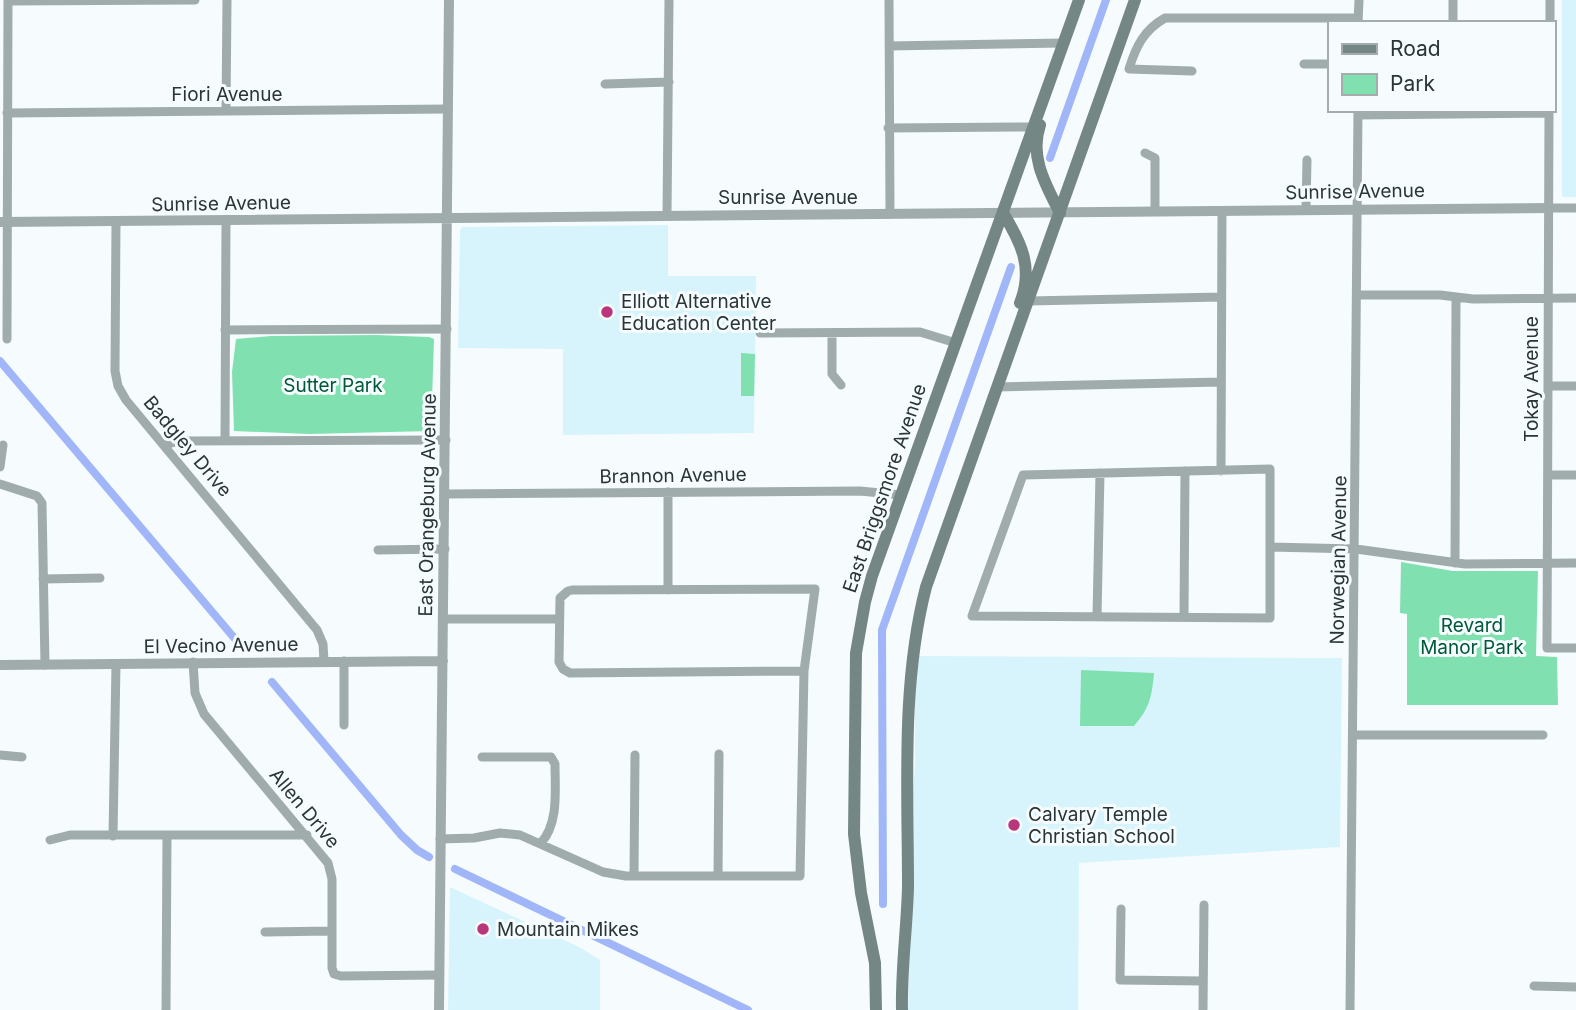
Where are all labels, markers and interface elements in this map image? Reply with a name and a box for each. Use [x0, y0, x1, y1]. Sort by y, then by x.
legend [1328, 21, 1555, 112]
text: Road [1390, 36, 1441, 61]
text: Park [1390, 71, 1435, 96]
street label: Fiori Avenue [171, 83, 283, 106]
street label: Sunrise Avenue [1285, 179, 1425, 204]
street label: Sunrise Avenue [718, 186, 858, 209]
street label: Sunrise Avenue [151, 191, 291, 216]
place label: Elliott Alternative Education Center [621, 290, 776, 335]
marker: Elliott Alternative Education Center [599, 304, 615, 320]
street label: Tokay Avenue [1520, 316, 1543, 442]
park label: Sutter Park [283, 374, 383, 397]
street label: East Briggsmore Avenue [838, 381, 931, 596]
street label: Badgley Drive [139, 391, 237, 502]
street label: East Orangeburg Avenue [414, 393, 441, 617]
street label: Brannon Avenue [599, 463, 747, 488]
street label: Norwegian Avenue [1326, 475, 1351, 645]
park label: Revard Manor Park [1420, 614, 1524, 659]
street label: El Vecino Avenue [143, 633, 299, 658]
street label: Allen Drive [265, 764, 345, 853]
place label: Calvary Temple Christian School [1028, 803, 1175, 848]
marker: Calvary Temple Christian School [1006, 817, 1022, 833]
place label: Mountain Mikes [497, 918, 639, 941]
marker: Mountain Mikes [475, 921, 491, 937]

